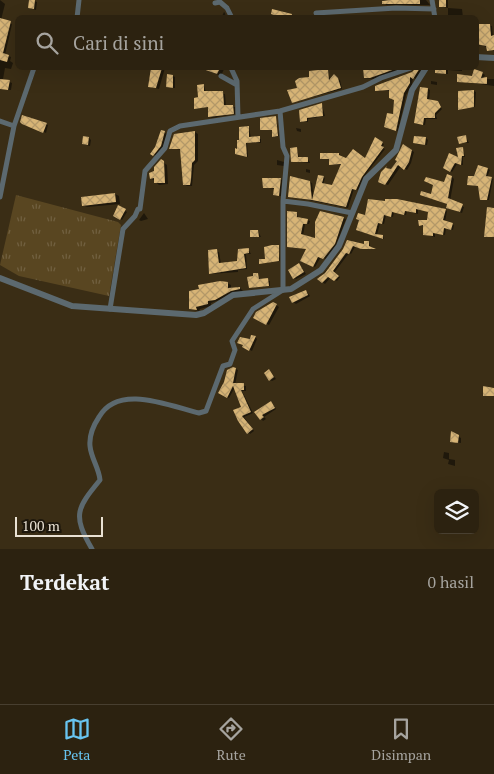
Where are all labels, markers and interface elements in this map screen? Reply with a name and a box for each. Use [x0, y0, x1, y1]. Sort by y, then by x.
search box [15, 15, 479, 70]
icon: search [33, 29, 61, 57]
text: Cari di sini [73, 30, 164, 55]
map controls [434, 489, 479, 534]
button: layers [434, 489, 479, 534]
scale bar [15, 514, 102, 537]
text: 100 m [22, 516, 60, 535]
text: Terdekat [20, 568, 109, 596]
text: 0 hasil [428, 571, 474, 593]
tab: Peta [63, 715, 91, 764]
tab: Rute [216, 715, 246, 764]
tab: Disimpan [371, 715, 431, 764]

